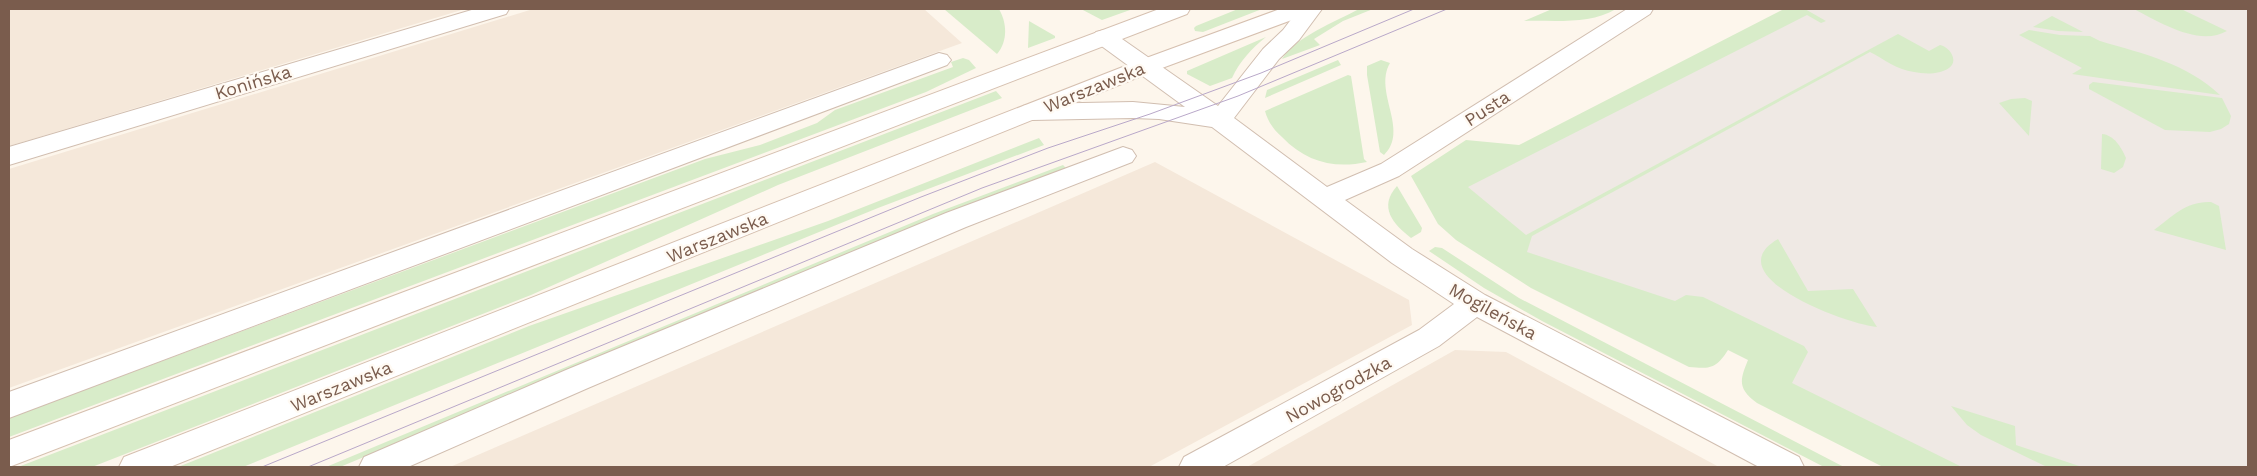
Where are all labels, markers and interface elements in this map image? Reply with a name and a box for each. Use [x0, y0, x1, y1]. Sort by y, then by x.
street label: Warszawska [1040, 57, 1148, 117]
street label: Konińska [212, 60, 294, 104]
street label: Pusta [1461, 86, 1513, 130]
street label: Warszawska [663, 207, 771, 267]
street label: Mogileńska [1445, 278, 1541, 344]
street label: Nowogrodzka [1281, 351, 1395, 427]
street label: Warszawska [287, 356, 395, 416]

